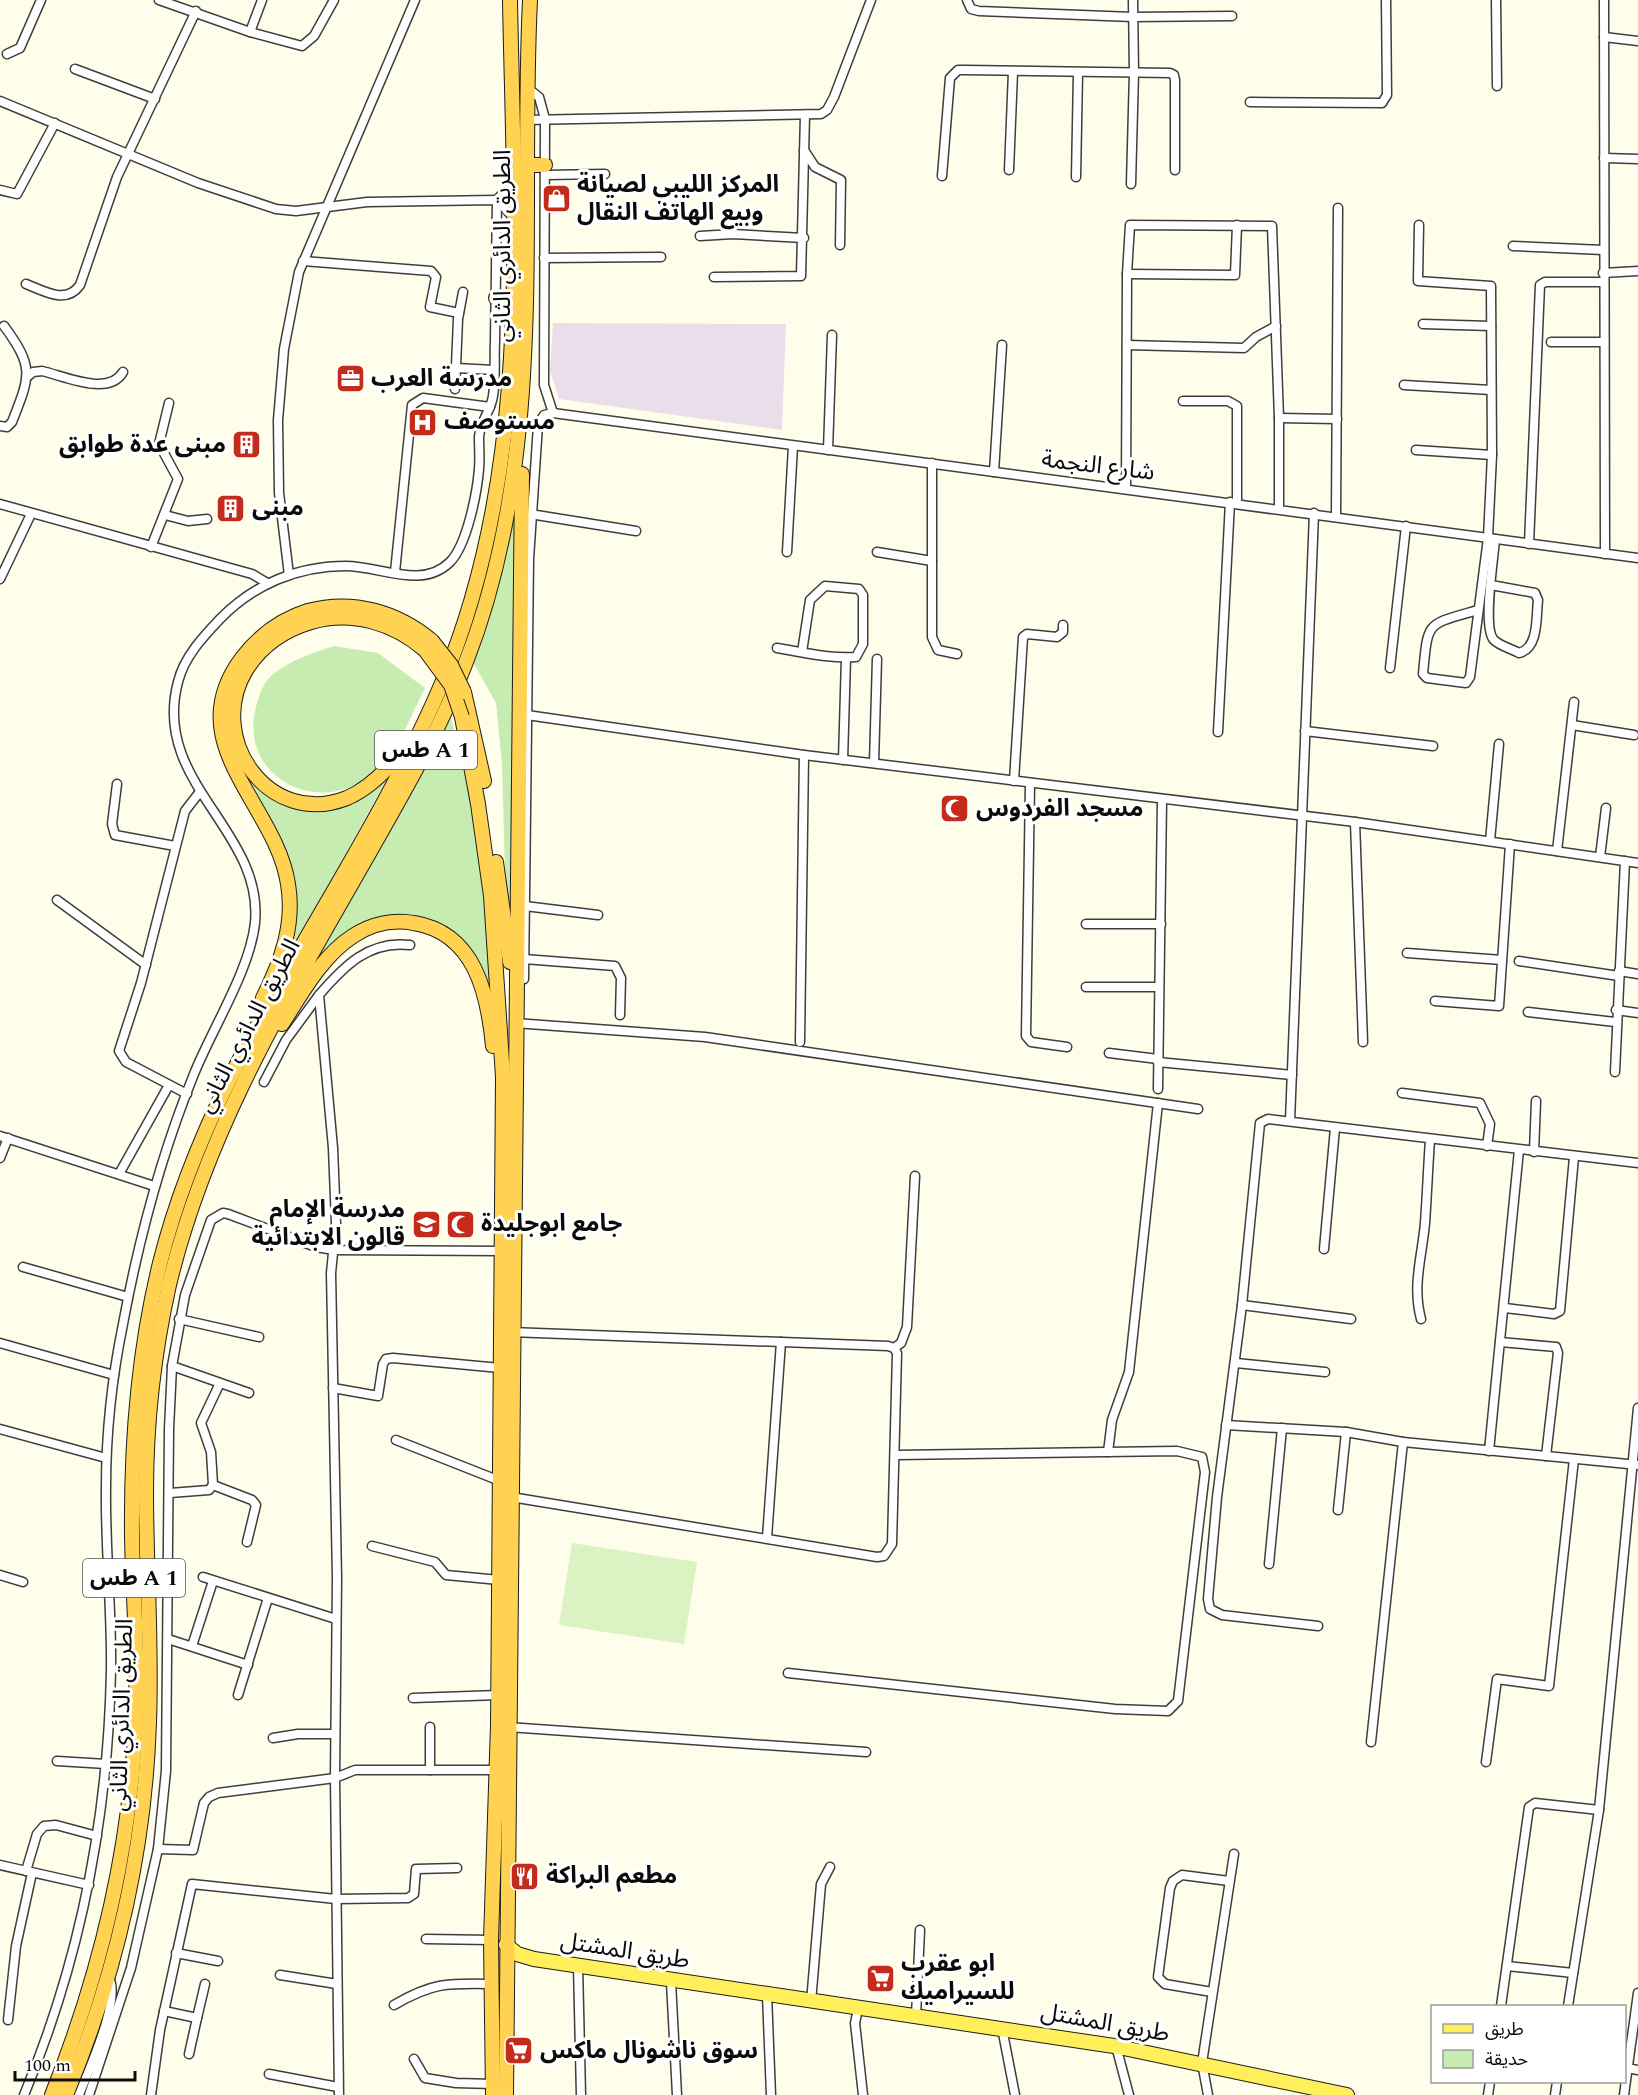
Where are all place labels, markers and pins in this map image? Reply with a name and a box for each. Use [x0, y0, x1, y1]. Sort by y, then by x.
place label: المركز الليبي لصيانة وبيع الهاتف النقال [577, 167, 779, 231]
shop icon: المركز الليبي لصيانة وبيع الهاتف النقال [540, 183, 572, 215]
place label: مدرسة العرب [371, 361, 512, 397]
office icon: مدرسة العرب [334, 363, 366, 395]
place label: مستوصف [444, 404, 555, 440]
hospital icon: مستوصف [407, 406, 439, 438]
place label: مبنى عدة طوابق [59, 427, 226, 463]
building icon: مبنى عدة طوابق [231, 429, 263, 461]
place label: مبنى [252, 490, 304, 526]
building icon: مبنى [215, 492, 247, 524]
place label: مسجد الفردوس [976, 791, 1144, 827]
mosque icon: مسجد الفردوس [939, 793, 971, 825]
place label: مدرسة الإمام قالون الابتدائية [252, 1192, 405, 1256]
place label: جامع ابوجليدة [481, 1206, 622, 1242]
school or university icon: مدرسة الإمام قالون الابتدائية [410, 1208, 442, 1240]
mosque icon: جامع ابوجليدة [444, 1208, 476, 1240]
place label: مطعم البراكة [546, 1858, 677, 1894]
restaurant icon: مطعم البراكة [509, 1860, 541, 1892]
place label: ابو عقرب للسيراميك [901, 1946, 1015, 2010]
supermarket icon: ابو عقرب للسيراميك [864, 1962, 896, 1994]
place label: سوق ناشونال ماكس [540, 2033, 758, 2069]
supermarket icon: سوق ناشونال ماكس [503, 2035, 535, 2067]

